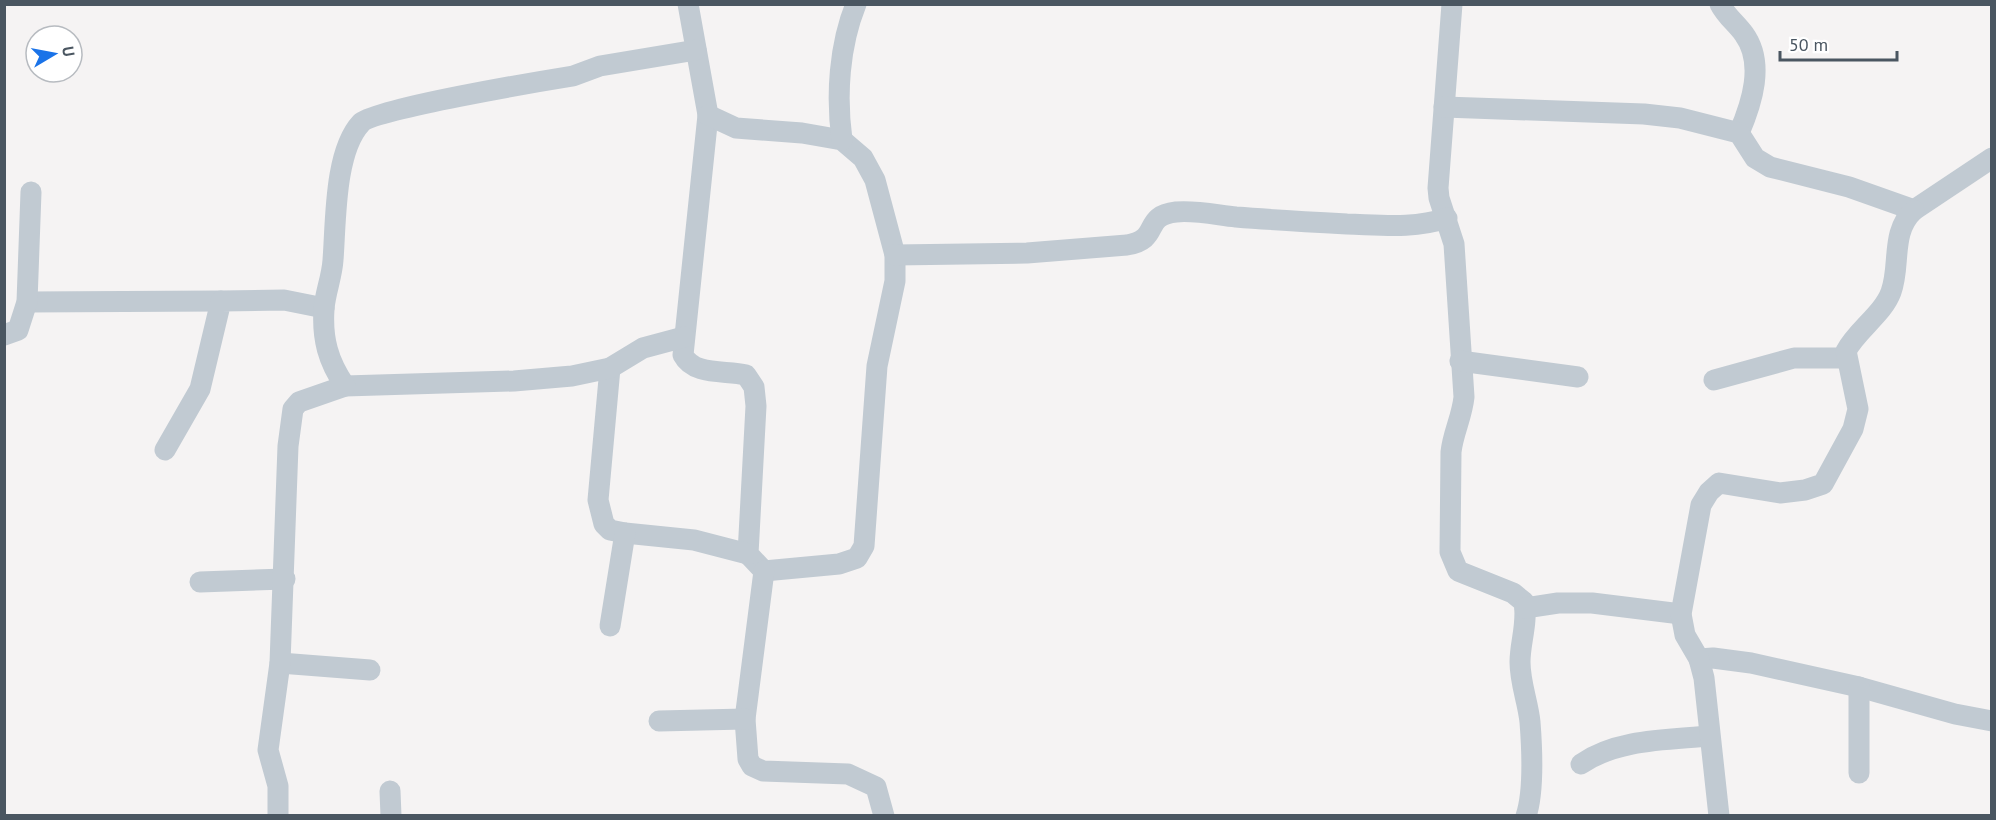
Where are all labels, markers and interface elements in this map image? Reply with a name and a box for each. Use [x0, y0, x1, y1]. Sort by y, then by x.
north arrow [24, 24, 84, 84]
scale bar [1780, 24, 1897, 62]
text: 50 m [1789, 33, 1828, 56]
text: U [58, 45, 79, 58]

